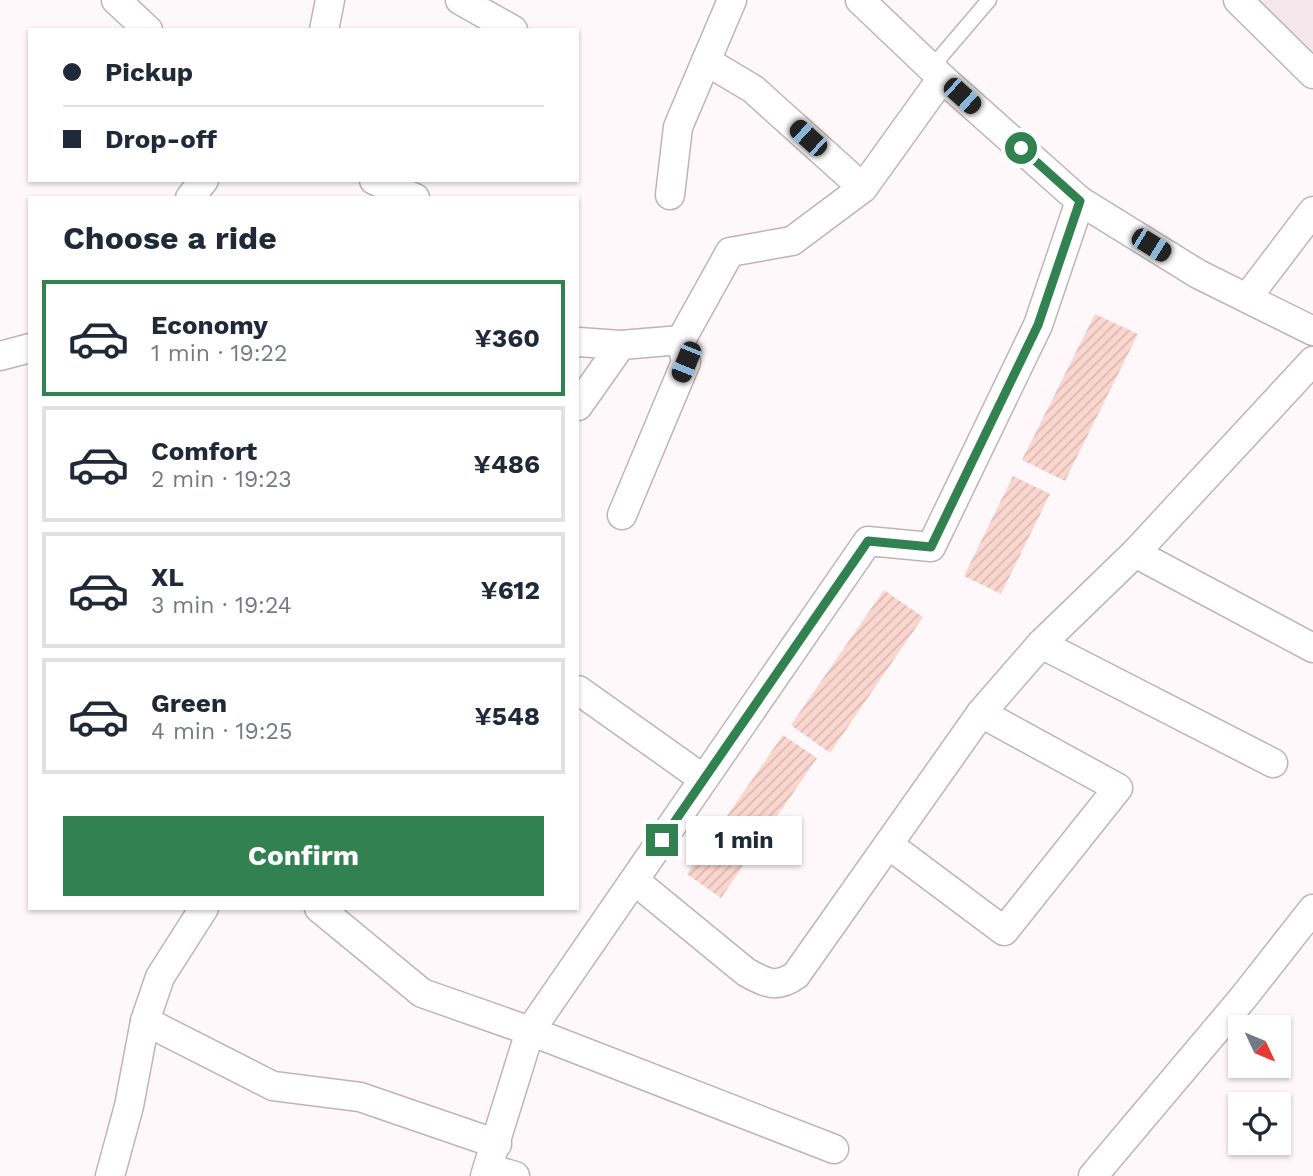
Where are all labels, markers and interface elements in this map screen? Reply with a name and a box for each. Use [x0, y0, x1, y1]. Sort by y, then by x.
text: Pickup [105, 57, 193, 87]
car [940, 74, 985, 118]
car [786, 116, 831, 160]
text: Drop-off [105, 124, 217, 154]
route start [1005, 132, 1037, 164]
text: Choose a ride [63, 219, 277, 257]
car [1128, 225, 1175, 265]
icon: car [67, 307, 130, 370]
text: Economy [151, 310, 268, 340]
text: ¥360 [475, 323, 540, 353]
car [669, 339, 704, 385]
text: 1 min · 19:22 [151, 340, 287, 367]
icon: car [67, 433, 130, 496]
text: Comfort [151, 436, 257, 466]
text: ¥486 [474, 449, 540, 479]
text: 2 min · 19:23 [151, 466, 292, 493]
icon: car [67, 559, 130, 622]
text: XL [151, 562, 184, 592]
text: ¥612 [480, 575, 540, 605]
text: 3 min · 19:24 [151, 592, 292, 619]
icon: car [67, 685, 130, 748]
text: Green [151, 688, 227, 718]
text: ¥548 [474, 701, 540, 731]
text: 4 min · 19:25 [151, 718, 292, 745]
button: Confirm [63, 816, 544, 896]
callout: 1 min [686, 816, 802, 864]
route end [646, 824, 678, 856]
text: 1 min [714, 827, 774, 854]
north arrow [1228, 1015, 1292, 1078]
map controls [1228, 1015, 1291, 1155]
button: locate [1228, 1092, 1291, 1155]

